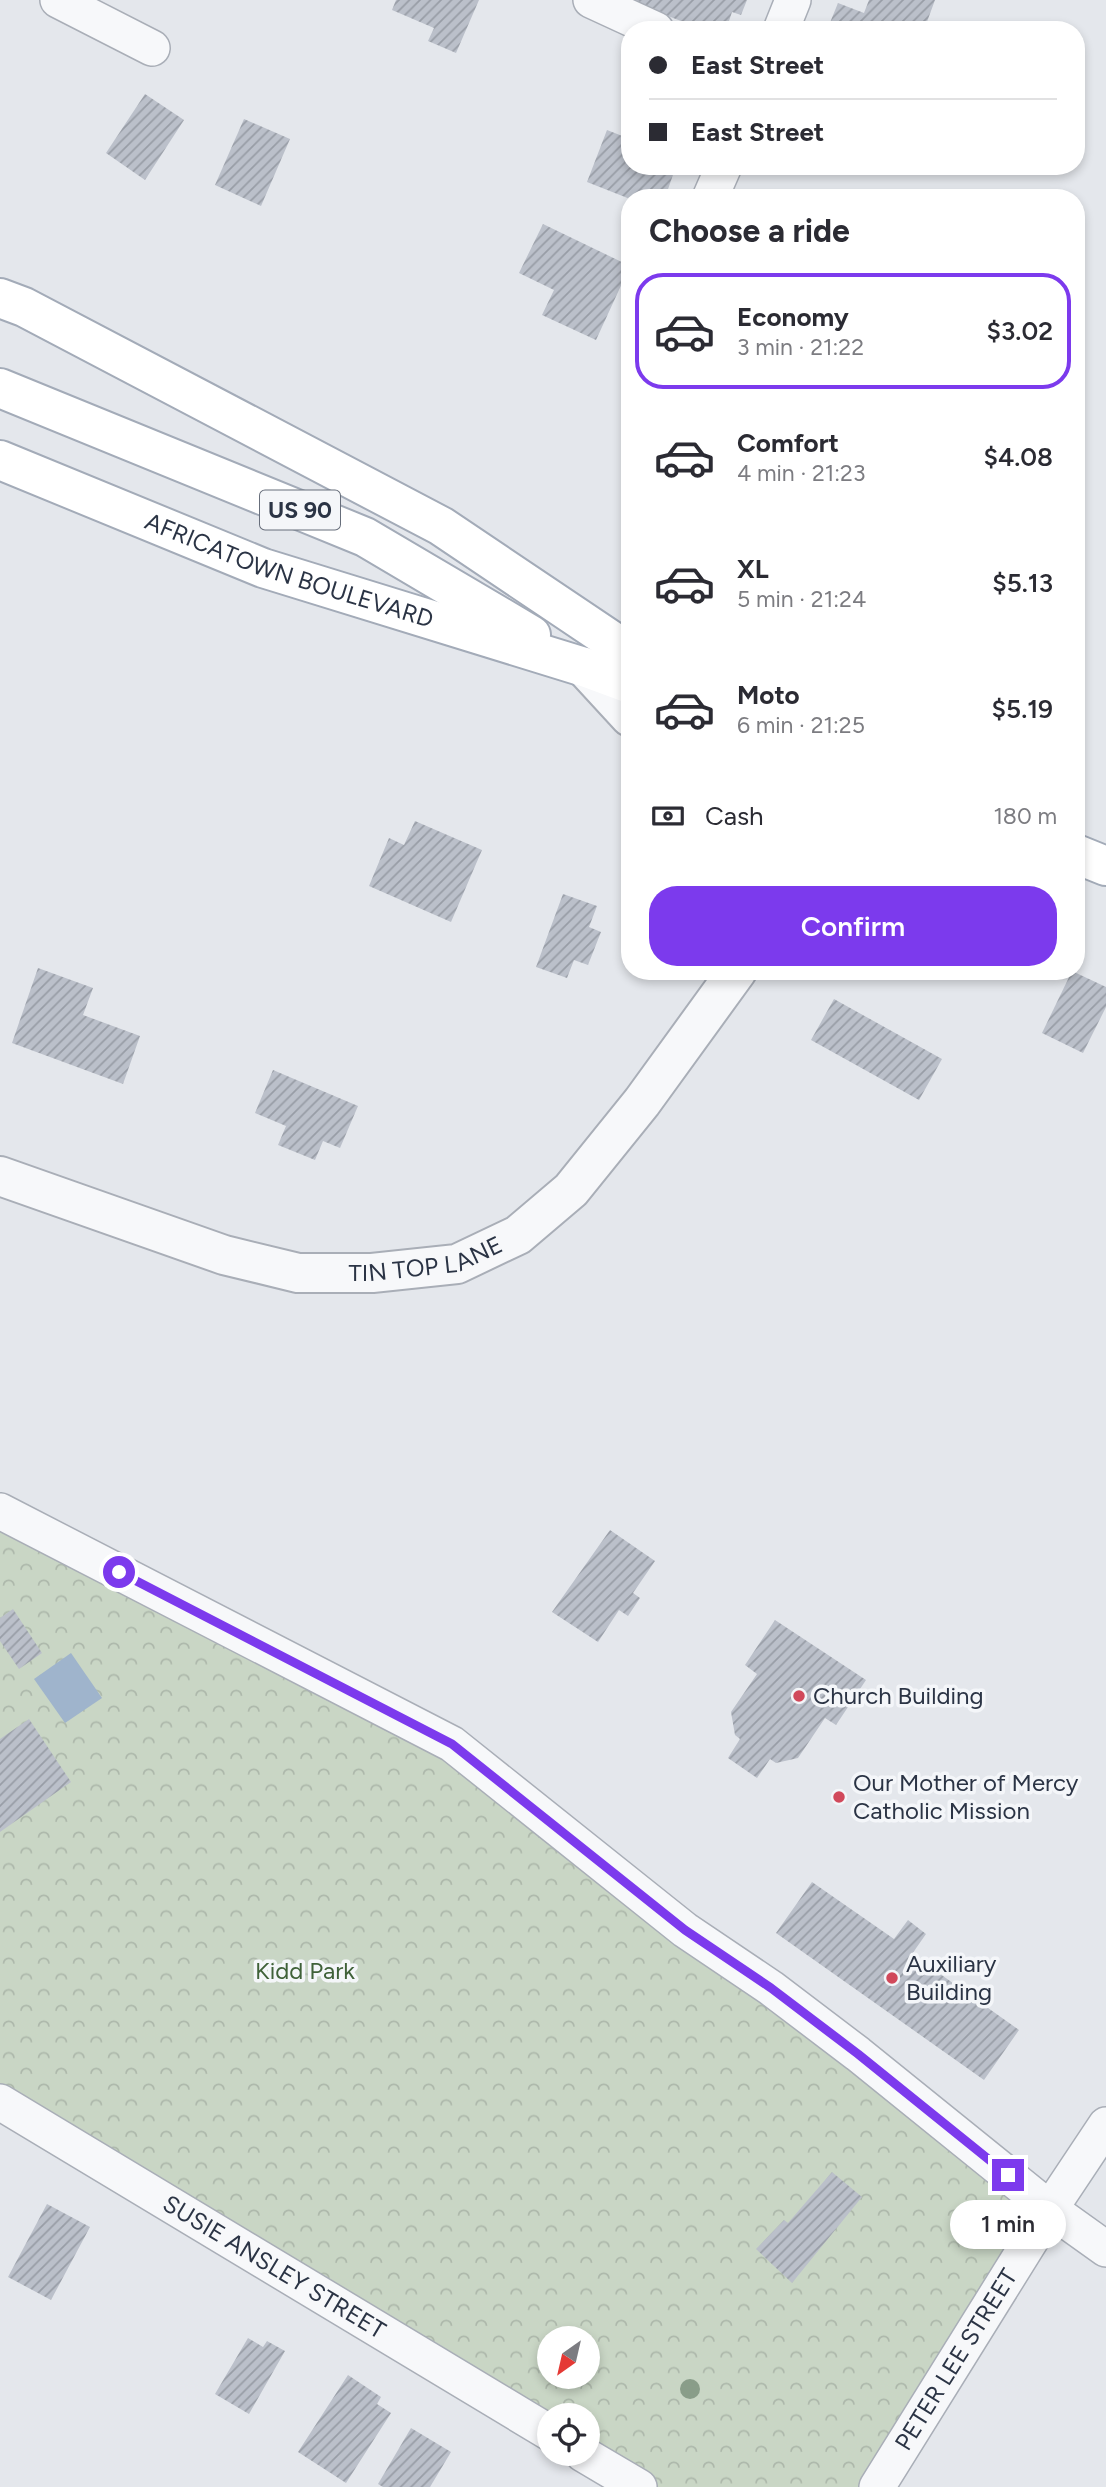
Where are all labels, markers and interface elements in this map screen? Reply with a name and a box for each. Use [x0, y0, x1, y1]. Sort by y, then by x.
text: East Street [691, 49, 824, 81]
text: East Street [691, 116, 824, 148]
text: Choose a ride [649, 212, 850, 250]
icon: car [653, 300, 716, 363]
text: Economy [737, 301, 849, 333]
text: $3.02 [987, 315, 1053, 347]
text: 3 min · 21:22 [737, 333, 864, 361]
icon: car [653, 426, 716, 489]
text: Comfort [737, 427, 839, 459]
text: $4.08 [983, 441, 1053, 473]
text: 4 min · 21:23 [737, 459, 865, 487]
road number: US 90 [260, 490, 340, 530]
street label: AFRICATOWN BOULEVARD [141, 506, 437, 634]
icon: car [653, 552, 716, 615]
text: XL [737, 553, 769, 585]
text: $5.13 [992, 567, 1053, 599]
text: 5 min · 21:24 [737, 585, 866, 613]
icon: car [653, 678, 716, 741]
text: Moto [737, 679, 800, 711]
text: $5.19 [992, 693, 1053, 725]
text: 6 min · 21:25 [737, 711, 865, 739]
icon: cash [649, 797, 687, 835]
text: Cash [705, 800, 764, 832]
text: 180 m [993, 802, 1057, 830]
button: Confirm [649, 886, 1057, 966]
street label: TIN TOP LANE [349, 1230, 507, 1287]
route start [103, 1556, 135, 1588]
place label: Church Building [813, 1681, 984, 1710]
marker: Church Building [791, 1688, 807, 1704]
place label: Our Mother of Mercy Catholic Mission [853, 1768, 1079, 1825]
marker: Our Mother of Mercy Catholic Mission [831, 1789, 847, 1805]
place label: Auxiliary Building [906, 1949, 997, 2006]
park label: Kidd Park [255, 1956, 355, 1985]
marker: Auxiliary Building [884, 1970, 900, 1986]
route end [992, 2159, 1024, 2191]
street label: SUSIE ANSLEY STREET [158, 2189, 391, 2345]
callout: 1 min [950, 2200, 1066, 2248]
text: 1 min [981, 2210, 1035, 2238]
street label: PETER LEE STREET [889, 2263, 1023, 2455]
north arrow [537, 2326, 600, 2389]
map controls [537, 2326, 600, 2466]
button: locate [537, 2403, 600, 2466]

